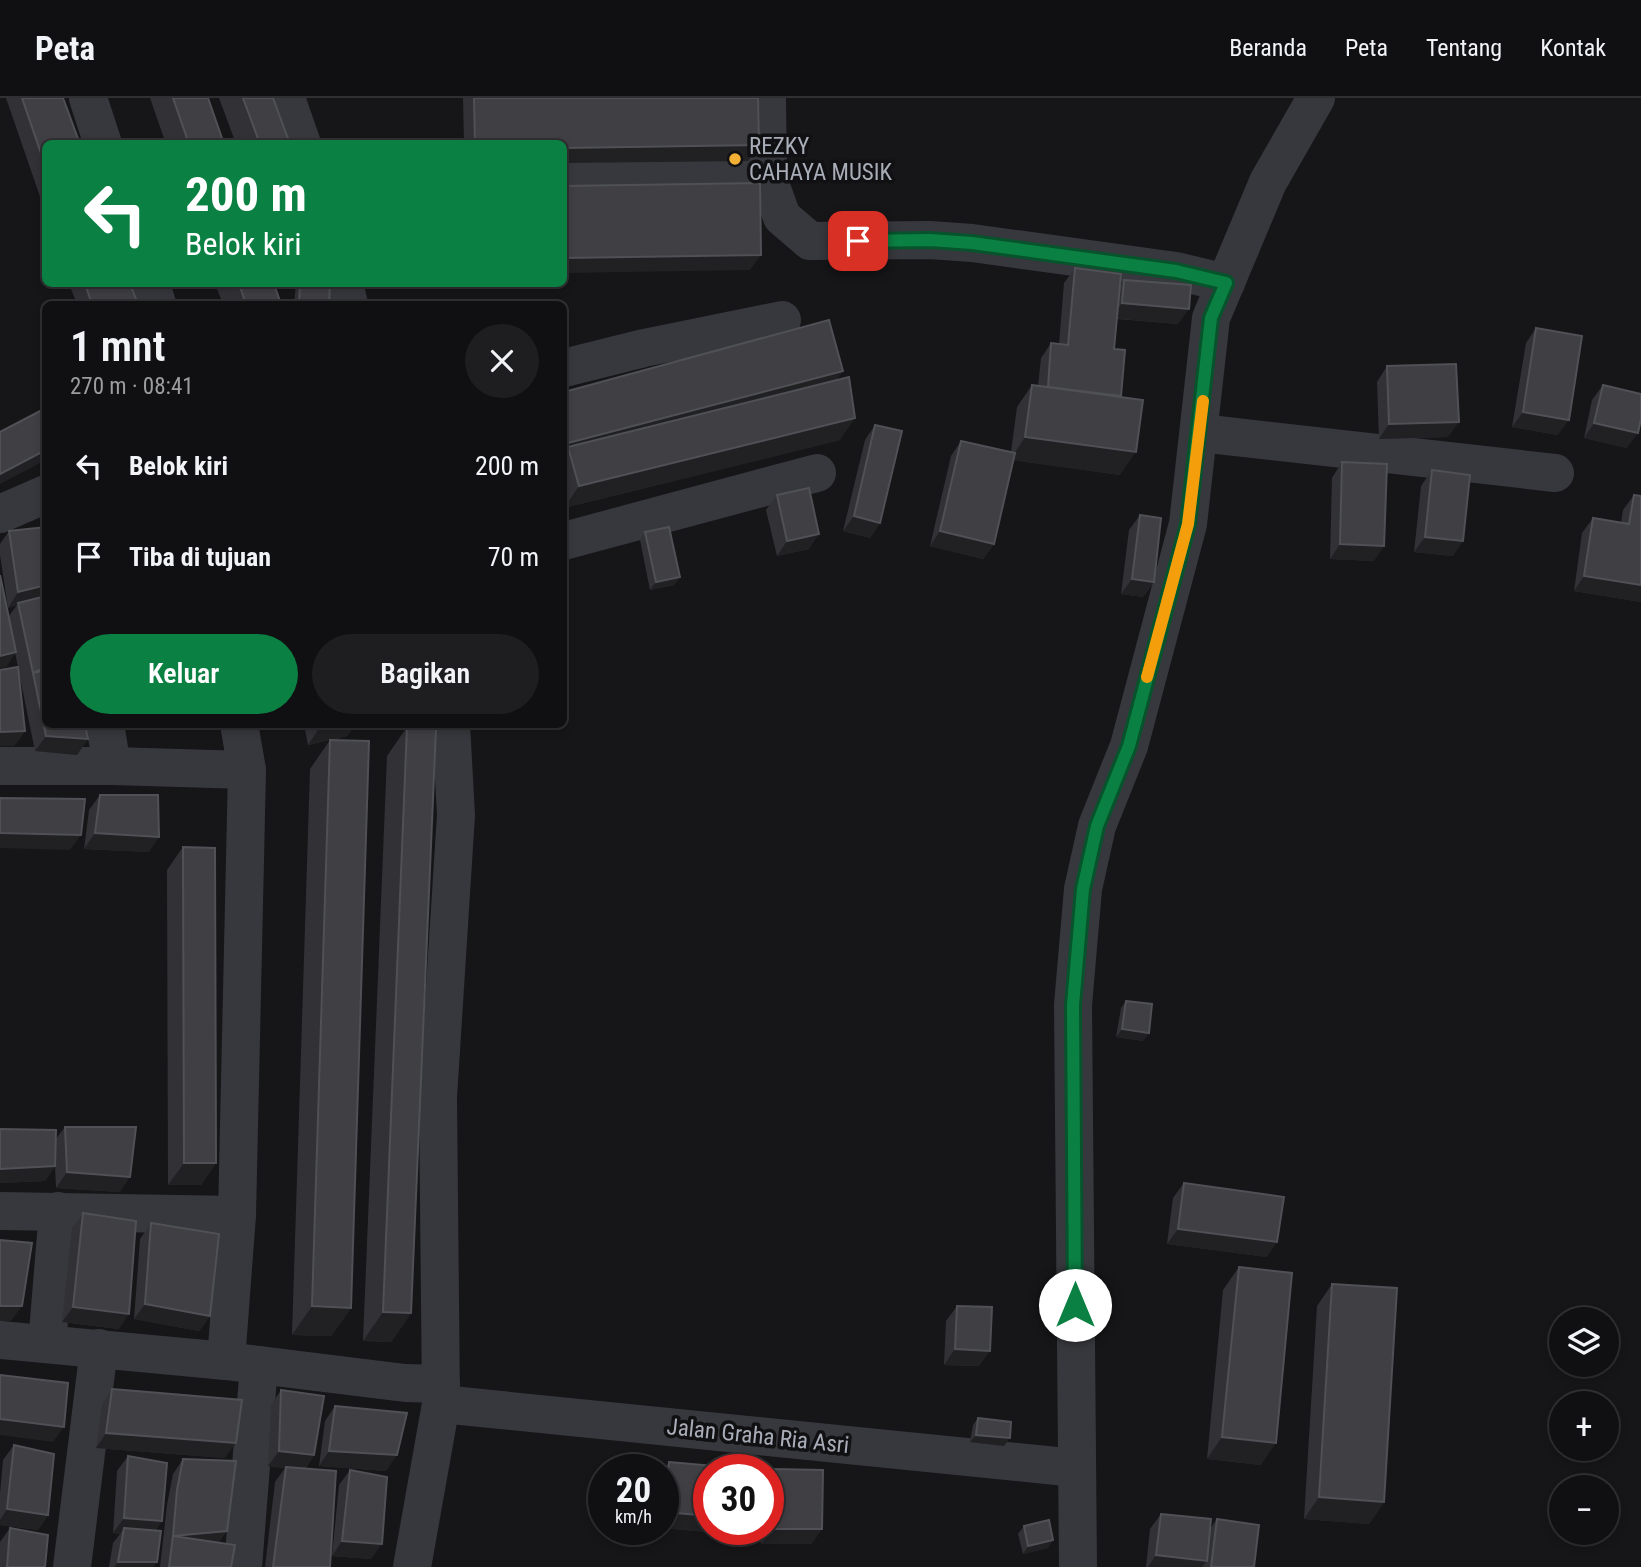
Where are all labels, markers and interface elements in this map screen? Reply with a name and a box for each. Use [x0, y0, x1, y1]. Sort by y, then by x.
text: Peta [35, 29, 95, 68]
text: Beranda [1229, 34, 1307, 62]
text: Peta [1345, 34, 1388, 62]
text: Tentang [1426, 34, 1502, 62]
text: Kontak [1540, 34, 1606, 62]
place label: REZKY CAHAYA MUSIK [749, 133, 892, 186]
marker: REZKY CAHAYA MUSIK [727, 151, 743, 167]
text: 200 m [185, 166, 307, 223]
icon: left [70, 168, 161, 259]
pin [828, 211, 888, 271]
icon: arrive [839, 222, 877, 260]
text: Belok kiri [185, 225, 302, 263]
text: 1 mnt [70, 322, 165, 371]
button: close [465, 324, 539, 398]
text: 270 m · 08:41 [70, 373, 194, 400]
icon: left [70, 447, 108, 485]
text: Belok kiri [129, 451, 228, 481]
text: 200 m [475, 451, 539, 481]
icon: arrive [70, 538, 108, 576]
text: Tiba di tujuan [129, 542, 271, 572]
text: 70 m [488, 542, 539, 572]
button: Keluar [70, 634, 298, 714]
button: Bagikan [312, 634, 539, 714]
position arrow [1038, 1268, 1112, 1342]
map controls [1549, 1307, 1619, 1545]
button: layers [1549, 1307, 1619, 1377]
button: + [1549, 1391, 1619, 1461]
street label: Jalan Graha Ria Asri [665, 1413, 851, 1459]
speed limit sign: 30 [693, 1454, 784, 1545]
text: 20 [616, 1470, 651, 1511]
button: − [1549, 1475, 1619, 1545]
text: km/h [615, 1506, 652, 1527]

